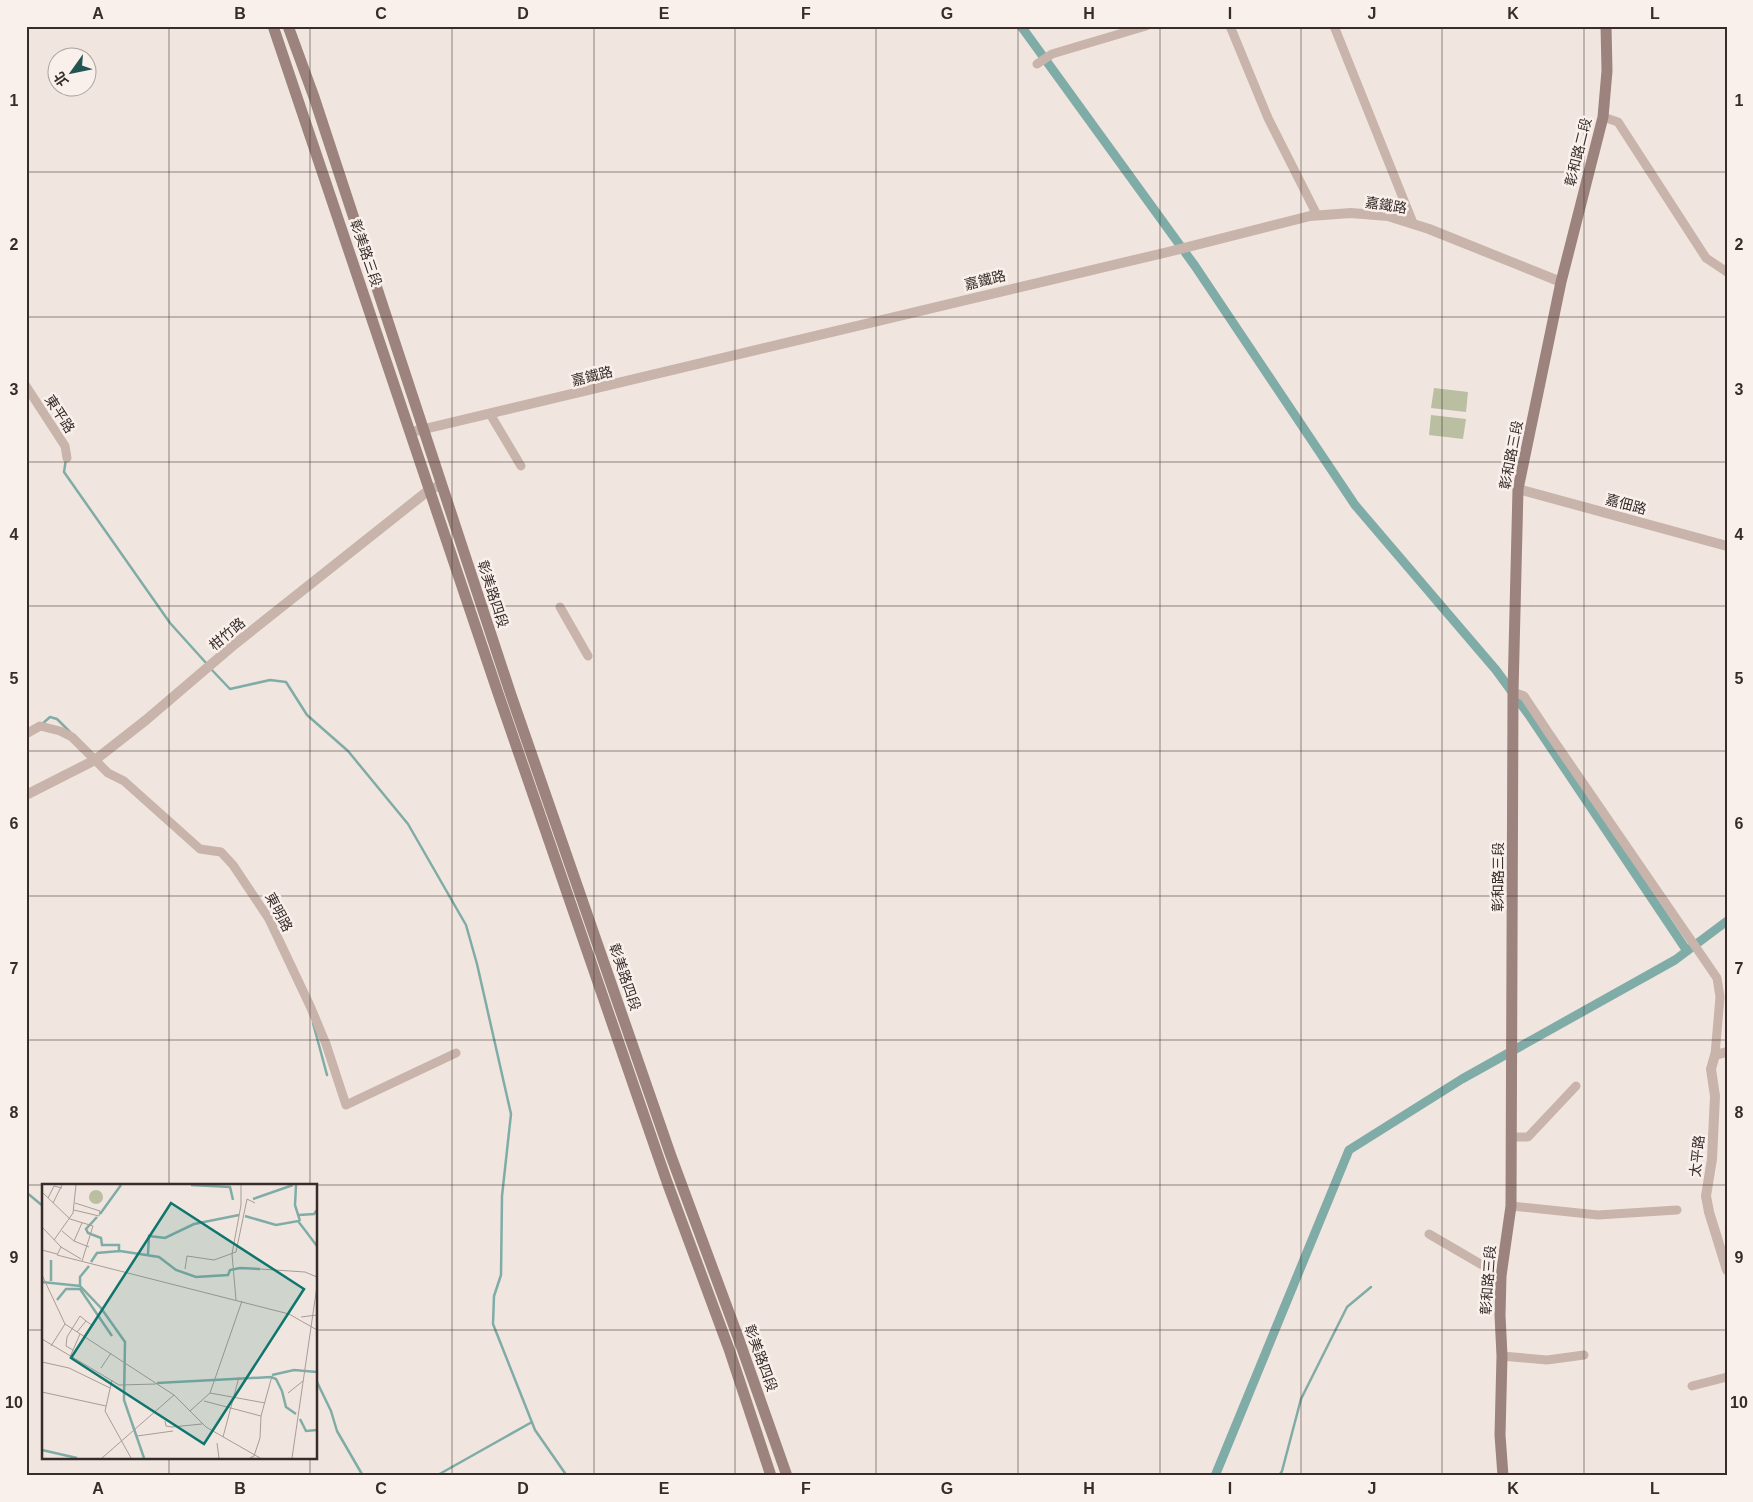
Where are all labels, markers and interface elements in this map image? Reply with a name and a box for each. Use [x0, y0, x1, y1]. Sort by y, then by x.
text: A [92, 5, 104, 22]
text: B [234, 5, 246, 22]
text: C [375, 5, 387, 22]
text: D [517, 5, 529, 22]
text: E [659, 5, 670, 22]
text: F [801, 5, 811, 22]
text: G [941, 5, 953, 22]
text: H [1083, 5, 1095, 22]
text: I [1228, 5, 1232, 22]
text: J [1368, 5, 1376, 22]
text: K [1507, 5, 1519, 22]
text: L [1650, 5, 1660, 22]
north arrow [48, 48, 98, 98]
text: 北 [51, 69, 72, 89]
text: 1 [10, 92, 19, 109]
text: 1 [1735, 92, 1744, 109]
street label: 彰和路二段 [1562, 116, 1594, 188]
street label: 嘉鐵路 [1364, 194, 1408, 216]
street label: 彰美路三段 [347, 217, 385, 289]
text: 2 [10, 236, 19, 253]
text: 2 [1735, 236, 1744, 253]
street label: 嘉鐵路 [963, 267, 1007, 293]
street label: 嘉鐵路 [570, 363, 614, 389]
text: 3 [10, 381, 19, 398]
text: 3 [1735, 381, 1744, 398]
street label: 東平路 [42, 392, 78, 436]
street label: 彰和路三段 [1496, 419, 1526, 491]
street label: 嘉佃路 [1604, 491, 1648, 517]
text: 4 [10, 526, 19, 543]
text: 4 [1735, 526, 1744, 543]
street label: 彰美路四段 [475, 558, 511, 630]
street label: 柑竹路 [206, 614, 248, 654]
text: 5 [10, 670, 19, 687]
text: 5 [1735, 670, 1744, 687]
text: 6 [10, 815, 19, 832]
text: 6 [1735, 815, 1744, 832]
street label: 彰和路三段 [1490, 842, 1506, 912]
street label: 東明路 [262, 890, 296, 934]
street label: 彰美路四段 [606, 941, 644, 1013]
text: 7 [10, 960, 19, 977]
text: 7 [1735, 960, 1744, 977]
text: 8 [10, 1104, 19, 1121]
text: 8 [1735, 1104, 1744, 1121]
street label: 太平路 [1687, 1134, 1707, 1178]
inset map [42, 1184, 318, 1460]
street label: 彰和路三段 [1478, 1245, 1498, 1315]
text: 9 [10, 1249, 19, 1266]
text: 9 [1735, 1249, 1744, 1266]
street label: 彰美路四段 [742, 1322, 780, 1394]
text: 10 [5, 1394, 23, 1411]
text: 10 [1730, 1394, 1748, 1411]
text: A [92, 1480, 104, 1497]
text: B [234, 1480, 246, 1497]
text: C [375, 1480, 387, 1497]
text: D [517, 1480, 529, 1497]
text: E [659, 1480, 670, 1497]
text: F [801, 1480, 811, 1497]
text: G [941, 1480, 953, 1497]
text: H [1083, 1480, 1095, 1497]
text: I [1228, 1480, 1232, 1497]
text: J [1368, 1480, 1376, 1497]
text: K [1507, 1480, 1519, 1497]
text: L [1650, 1480, 1660, 1497]

